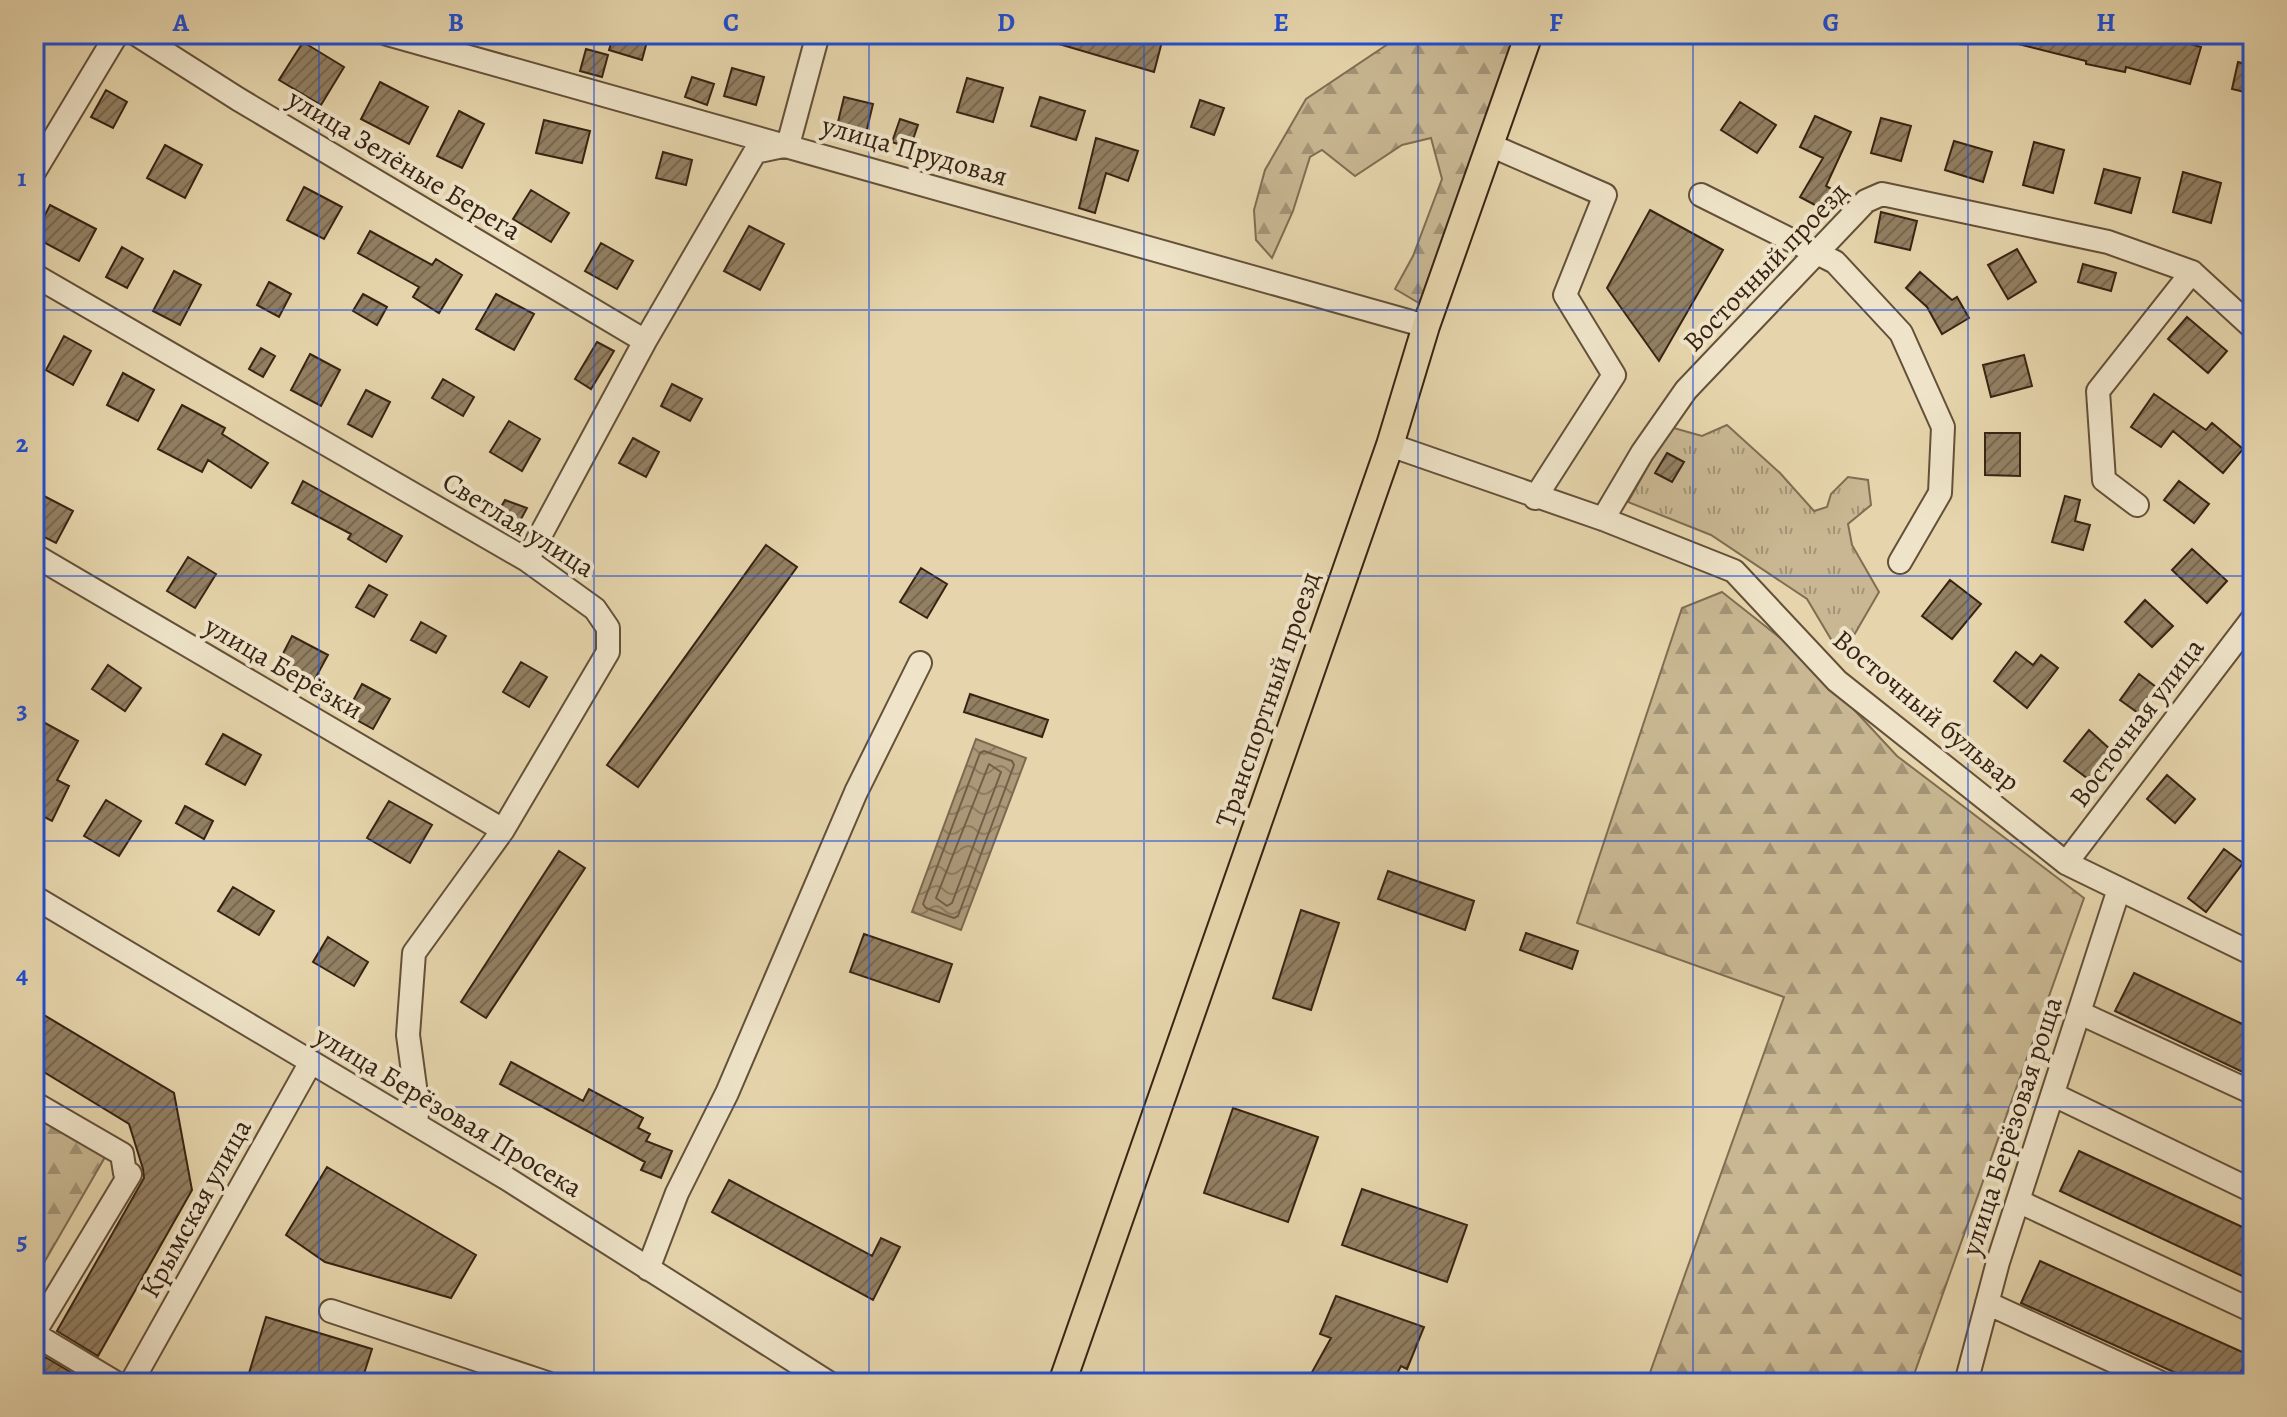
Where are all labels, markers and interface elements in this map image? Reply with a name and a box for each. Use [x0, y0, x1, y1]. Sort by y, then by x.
text: A [172, 5, 190, 40]
text: B [448, 5, 464, 40]
text: C [723, 5, 739, 40]
text: D [997, 5, 1015, 40]
text: E [1273, 5, 1289, 40]
text: F [1549, 5, 1563, 40]
text: G [1822, 5, 1840, 40]
text: H [2096, 5, 2116, 40]
street label: улица Зелёные Берега [280, 80, 528, 250]
street label: улица Прудовая [816, 106, 1012, 196]
text: 1 [17, 160, 27, 195]
street label: Восточный проезд [1675, 173, 1857, 360]
text: 2 [16, 426, 29, 461]
street label: Светлая улица [435, 463, 602, 587]
street label: Транспортный проезд [1206, 566, 1330, 832]
street label: улица Берёзки [197, 607, 370, 729]
street label: Восточный бульвар [1825, 621, 2028, 800]
street label: Восточная улица [2061, 630, 2213, 815]
text: 3 [16, 692, 28, 727]
text: 4 [16, 957, 28, 992]
street label: улица Берёзовая роща [1952, 992, 2072, 1262]
street label: улица Берёзовая Просека [307, 1016, 589, 1207]
street label: Крымская улица [131, 1112, 261, 1305]
text: 5 [16, 1223, 28, 1258]

